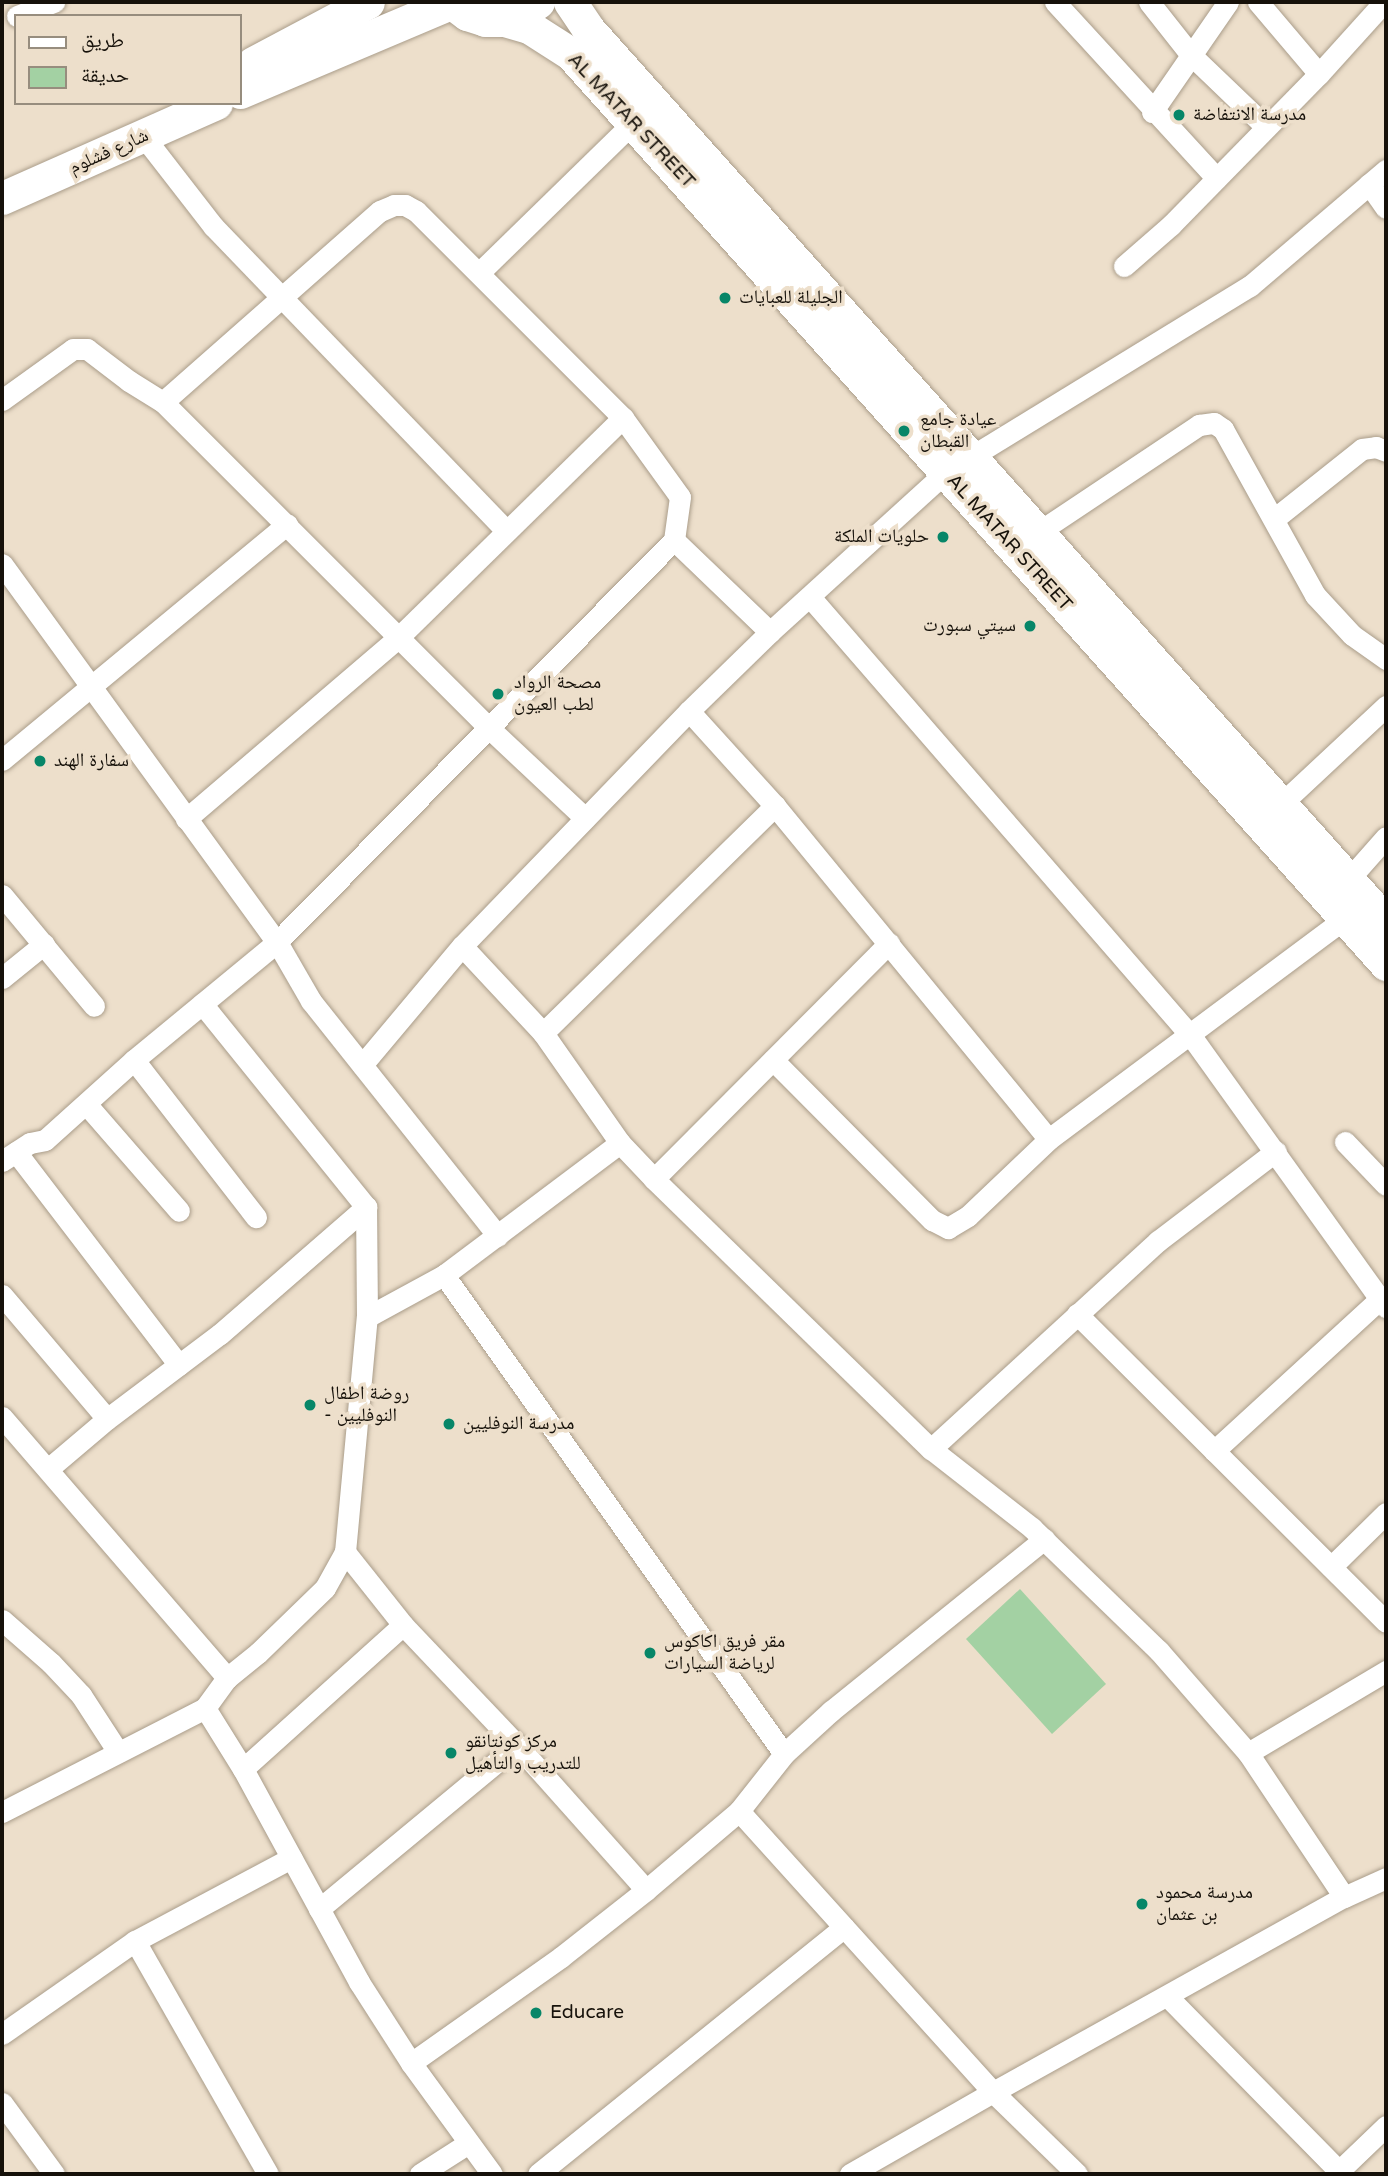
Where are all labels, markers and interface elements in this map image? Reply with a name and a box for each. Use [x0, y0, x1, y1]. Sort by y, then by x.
legend [14, 14, 242, 105]
text: طريق [81, 28, 124, 53]
street label: AL MATAR STREET [563, 49, 699, 193]
text: حديقة [81, 63, 129, 88]
place label: مدرسة الانتفاضة [1193, 104, 1306, 126]
marker: مدرسة الانتفاضة [1171, 107, 1187, 123]
street label: شارع فشلوم [66, 124, 152, 180]
place label: الجليلة للعبايات [739, 287, 843, 309]
marker: الجليلة للعبايات [717, 290, 733, 306]
place label: عيادة جامع القبطان [920, 409, 996, 453]
marker: عيادة جامع القبطان [894, 421, 914, 441]
street label: AL MATAR STREET [942, 470, 1076, 616]
place label: حلويات الملكة [834, 526, 929, 548]
marker: حلويات الملكة [935, 529, 951, 545]
place label: سيتي سبورت [923, 615, 1016, 637]
marker: سيتي سبورت [1022, 618, 1038, 634]
place label: مصحة الرواد لطب العيون [514, 672, 601, 716]
marker: مصحة الرواد لطب العيون [488, 684, 508, 704]
place label: سفارة الهند [54, 750, 129, 772]
marker: سفارة الهند [32, 753, 48, 769]
place label: روضة اطفال - النوفليين [324, 1383, 409, 1427]
marker: روضة اطفال - النوفليين [302, 1397, 318, 1413]
place label: مدرسة النوفليين [463, 1413, 574, 1435]
marker: مدرسة النوفليين [441, 1416, 457, 1432]
place label: مقر فريق اكاكوس لرياضة السيارات [664, 1631, 785, 1675]
marker: مقر فريق اكاكوس لرياضة السيارات [642, 1645, 658, 1661]
place label: مركز كونتانقو للتدريب والتأهيل [465, 1731, 581, 1775]
marker: مركز كونتانقو للتدريب والتأهيل [443, 1745, 459, 1761]
place label: مدرسة محمود بن عثمان [1156, 1882, 1253, 1926]
marker: مدرسة محمود بن عثمان [1134, 1896, 1150, 1912]
place label: Educare [550, 2002, 624, 2024]
marker: Educare [528, 2005, 544, 2021]

